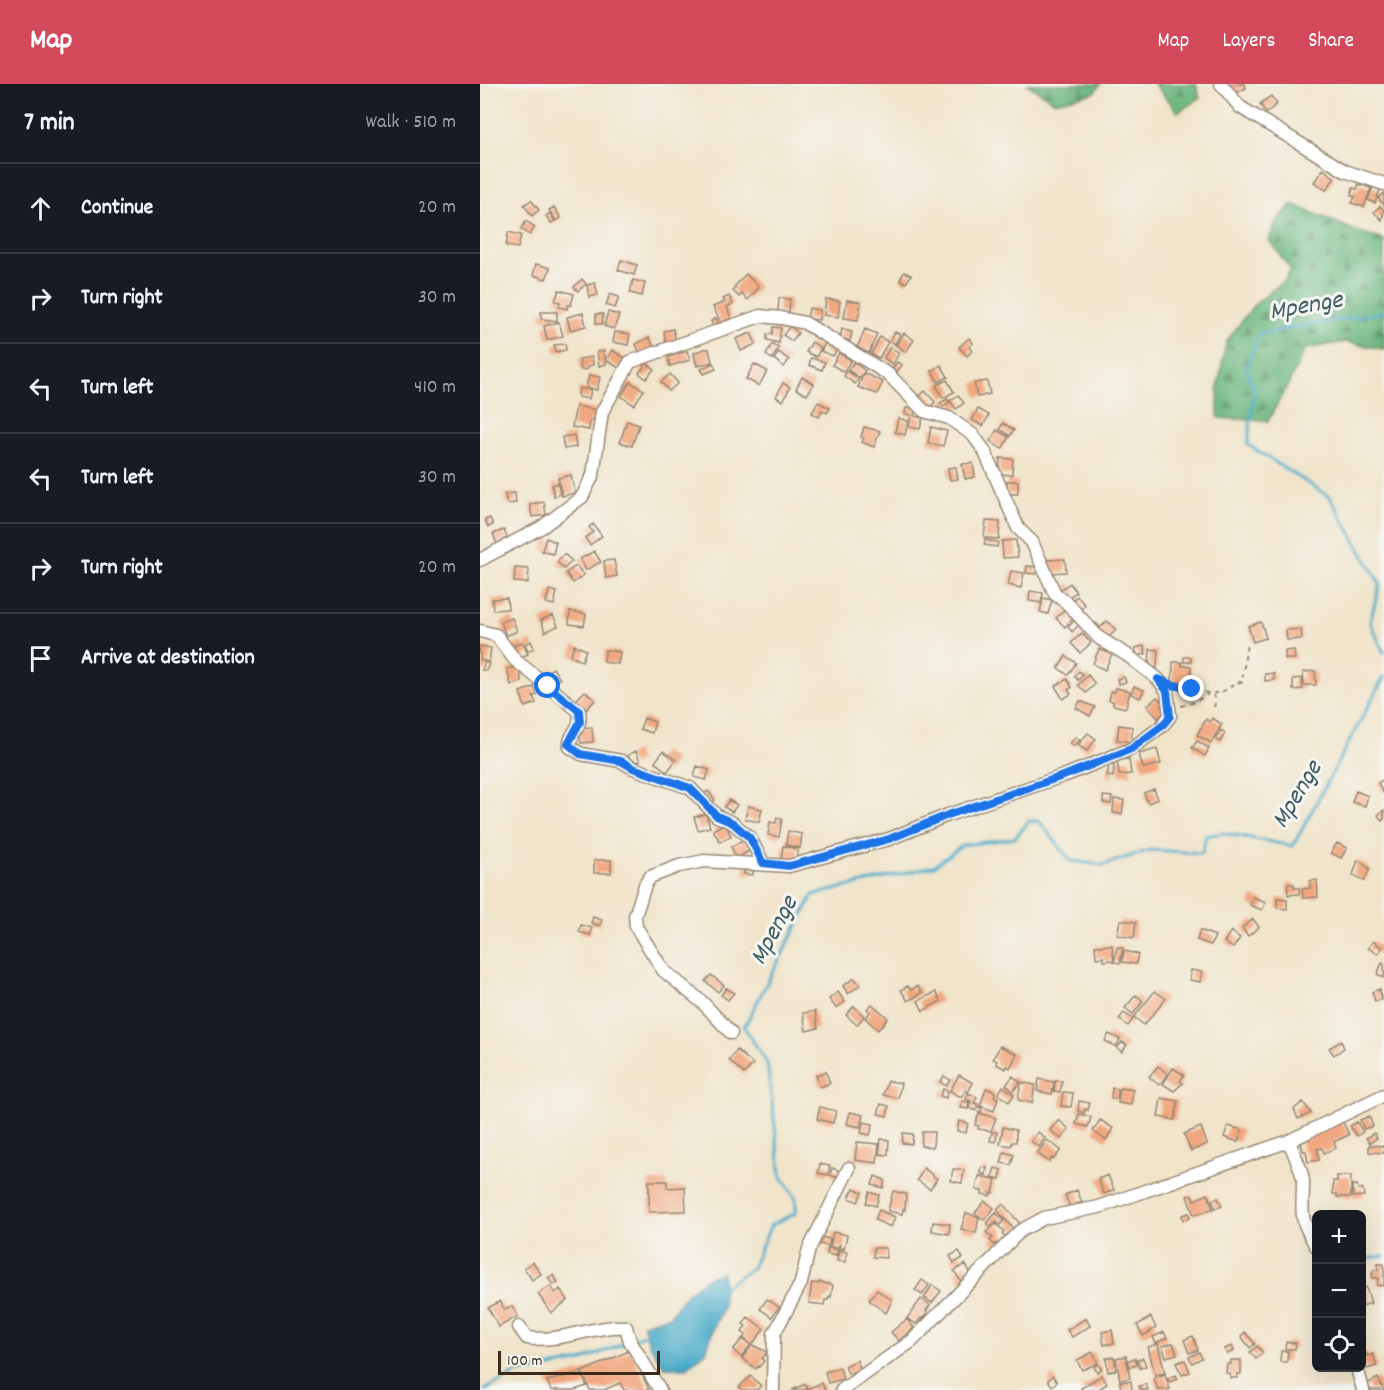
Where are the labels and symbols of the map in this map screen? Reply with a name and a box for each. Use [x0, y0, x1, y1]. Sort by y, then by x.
water label: Mpenge [1267, 282, 1347, 332]
route start [534, 672, 560, 698]
route end [1178, 675, 1204, 701]
water label: Mpenge [1263, 753, 1334, 836]
water label: Mpenge [741, 888, 809, 972]
scale bar [498, 1348, 660, 1376]

